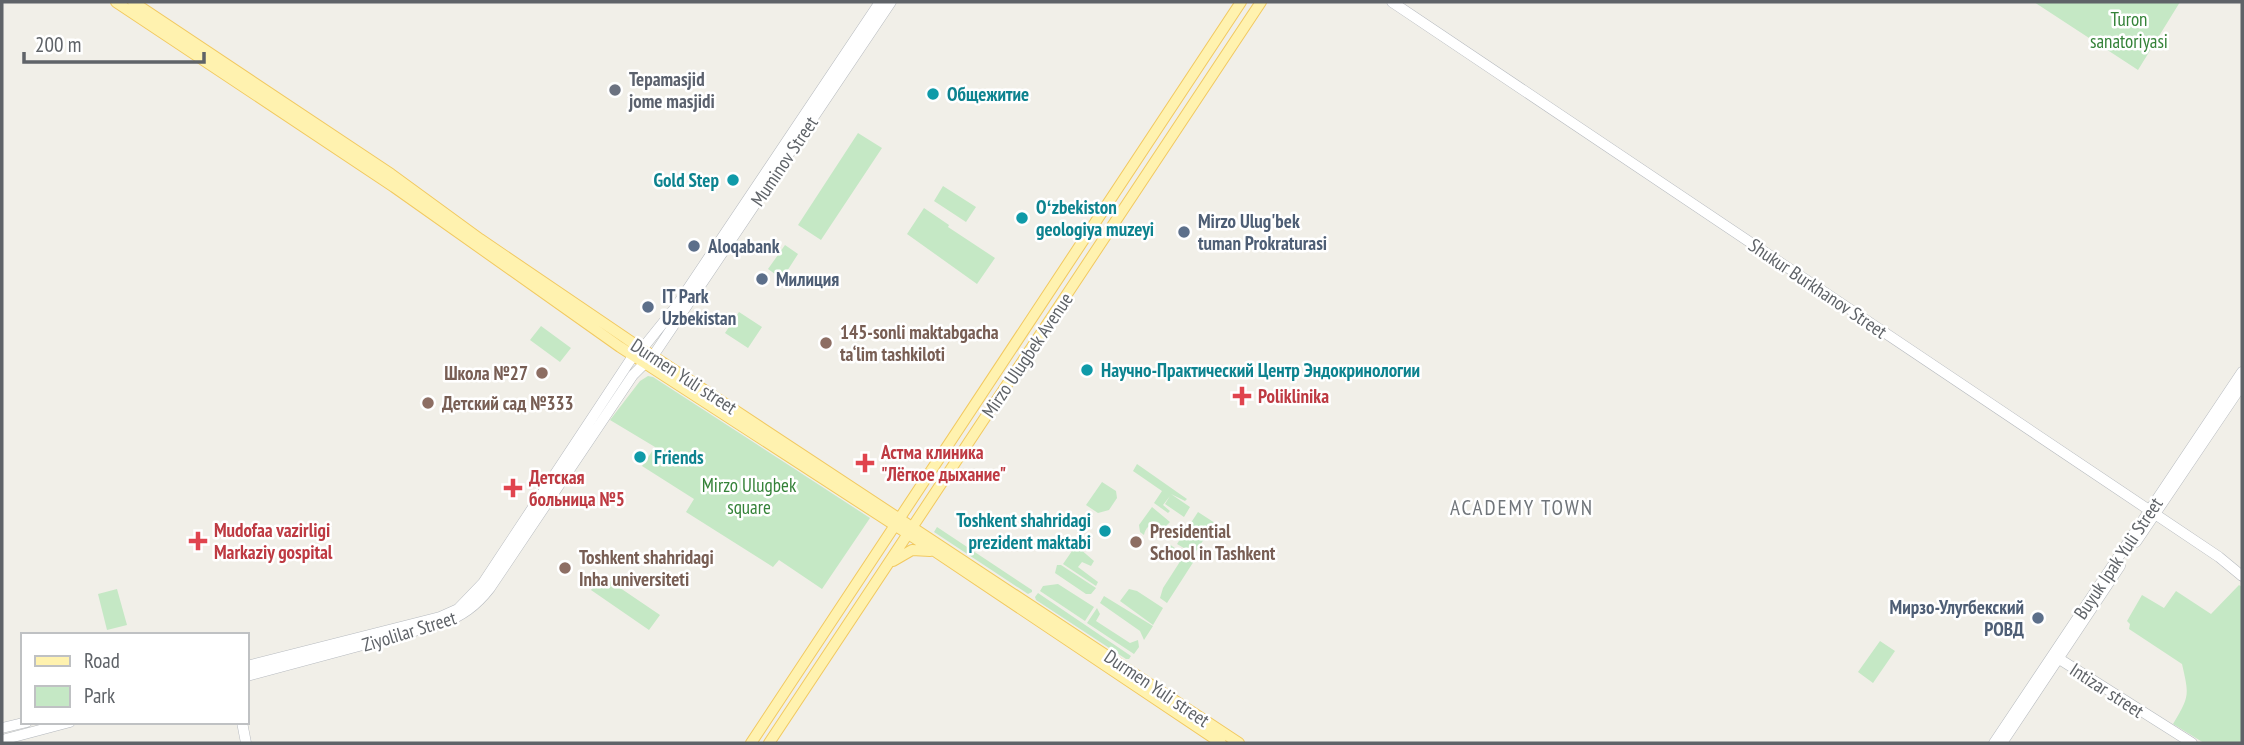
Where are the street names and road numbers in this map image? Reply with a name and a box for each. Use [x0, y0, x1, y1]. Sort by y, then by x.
street label: Muminov Street [745, 111, 823, 211]
street label: Shukur Burkhanov Street [1744, 233, 1892, 344]
street label: Mirzo Ulugbek Avenue [976, 288, 1078, 422]
street label: Durmen Yuli street [626, 333, 742, 420]
street label: Buyuk Ipak Yuli Street [2068, 492, 2168, 624]
street label: Ziyolilar Street [359, 605, 460, 657]
street label: Durmen Yuli street [1100, 644, 1215, 732]
street label: Intizаr street [2065, 657, 2149, 723]

